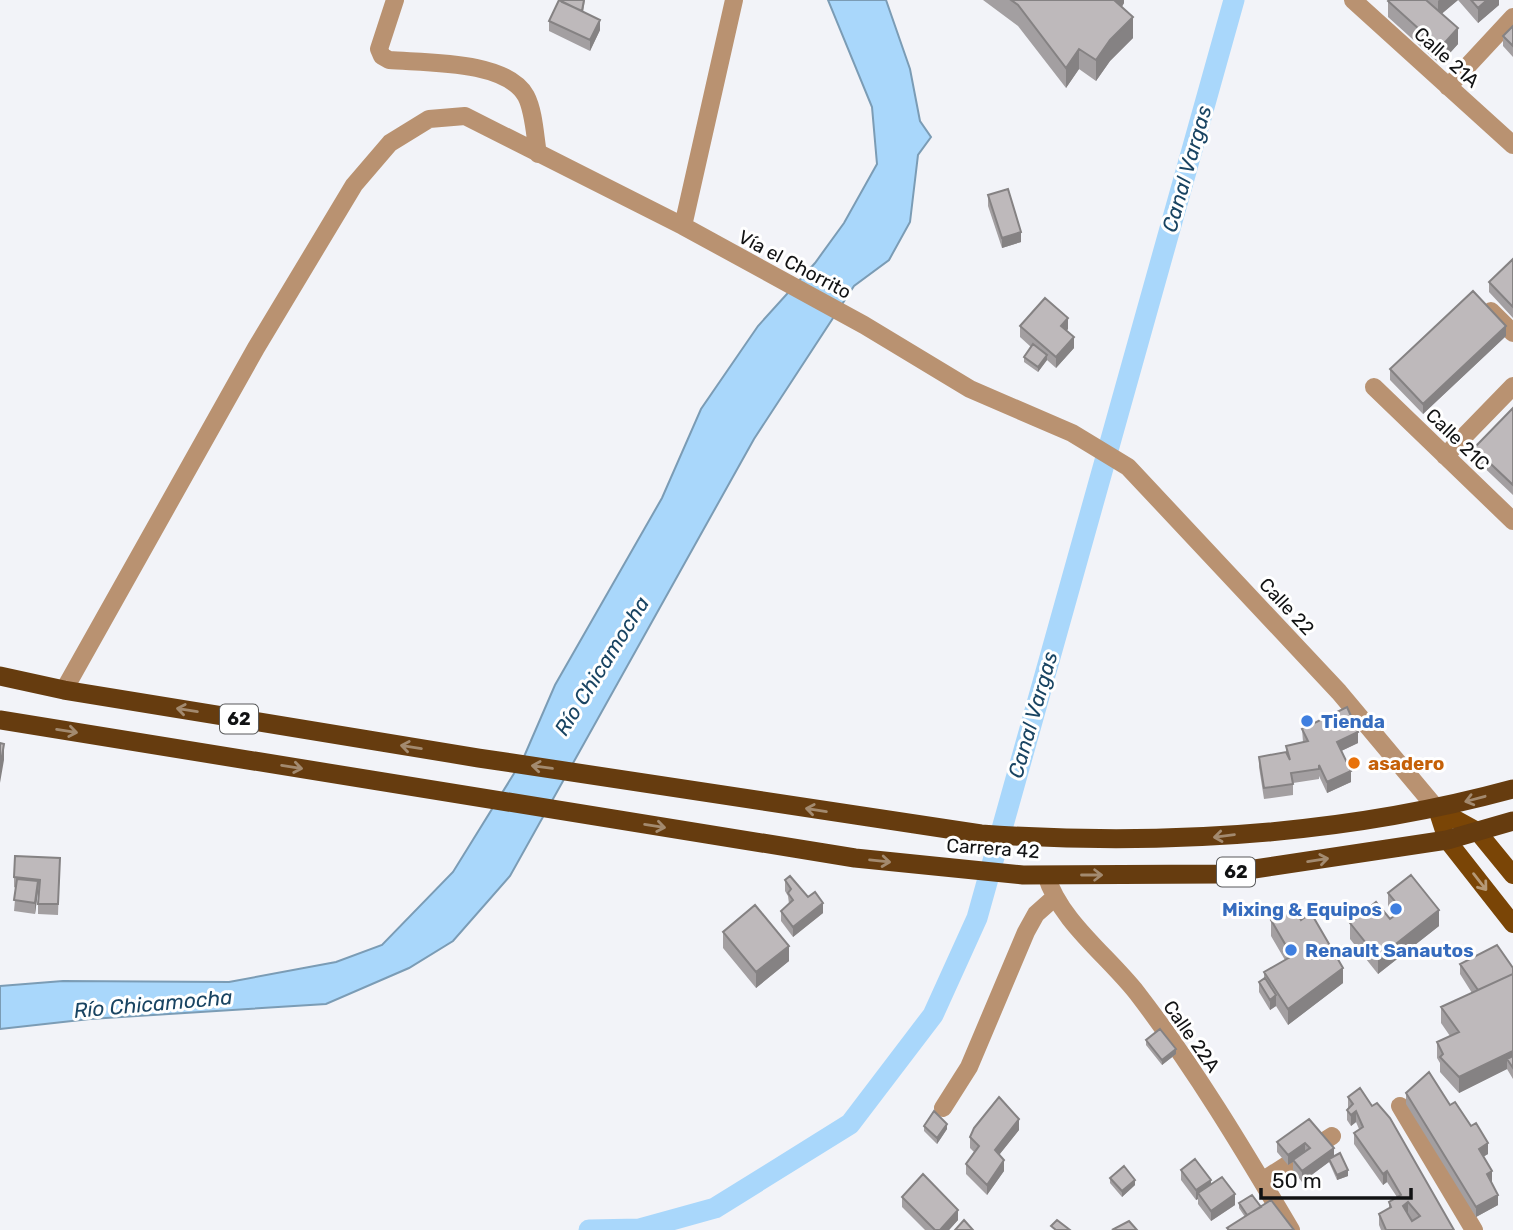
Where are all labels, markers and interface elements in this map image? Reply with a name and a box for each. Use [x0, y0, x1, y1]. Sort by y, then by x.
street label: Calle 21A [1409, 22, 1484, 93]
water label: Canal Vargas [1157, 102, 1217, 235]
street label: Vía el Chorrito [734, 225, 855, 304]
street label: Calle 21C [1421, 403, 1494, 475]
street label: Calle 22 [1254, 573, 1319, 640]
water label: Río Chicamocha [549, 592, 654, 740]
water label: Canal Vargas [1003, 648, 1063, 781]
one-way arrow [176, 703, 199, 716]
road number: 62 [220, 704, 258, 734]
place label: Tienda [1321, 710, 1385, 733]
marker: Tienda [1299, 713, 1315, 729]
one-way arrow [55, 725, 78, 738]
one-way arrow [401, 740, 423, 753]
place label: asadero [1368, 752, 1444, 775]
marker: asadero [1346, 755, 1362, 771]
one-way arrow [280, 761, 303, 774]
one-way arrow [532, 761, 554, 774]
one-way arrow [1464, 793, 1487, 806]
one-way arrow [805, 803, 828, 816]
one-way arrow [643, 820, 666, 833]
one-way arrow [1213, 830, 1235, 843]
street label: Carrera 42 [946, 834, 1040, 863]
one-way arrow [1306, 853, 1329, 866]
one-way arrow [868, 854, 890, 867]
road number: 62 [1217, 858, 1255, 886]
one-way arrow [1080, 868, 1103, 882]
one-way arrow [1473, 873, 1488, 891]
place label: Mixing & Equipos [1222, 898, 1382, 921]
marker: Mixing & Equipos [1388, 901, 1404, 917]
place label: Renault Sanautos [1305, 939, 1474, 962]
marker: Renault Sanautos [1283, 942, 1299, 958]
water label: Río Chicamocha [73, 984, 233, 1023]
street label: Calle 22A [1158, 996, 1225, 1077]
scale bar [1261, 1156, 1412, 1200]
text: 50 m [1272, 1168, 1322, 1193]

